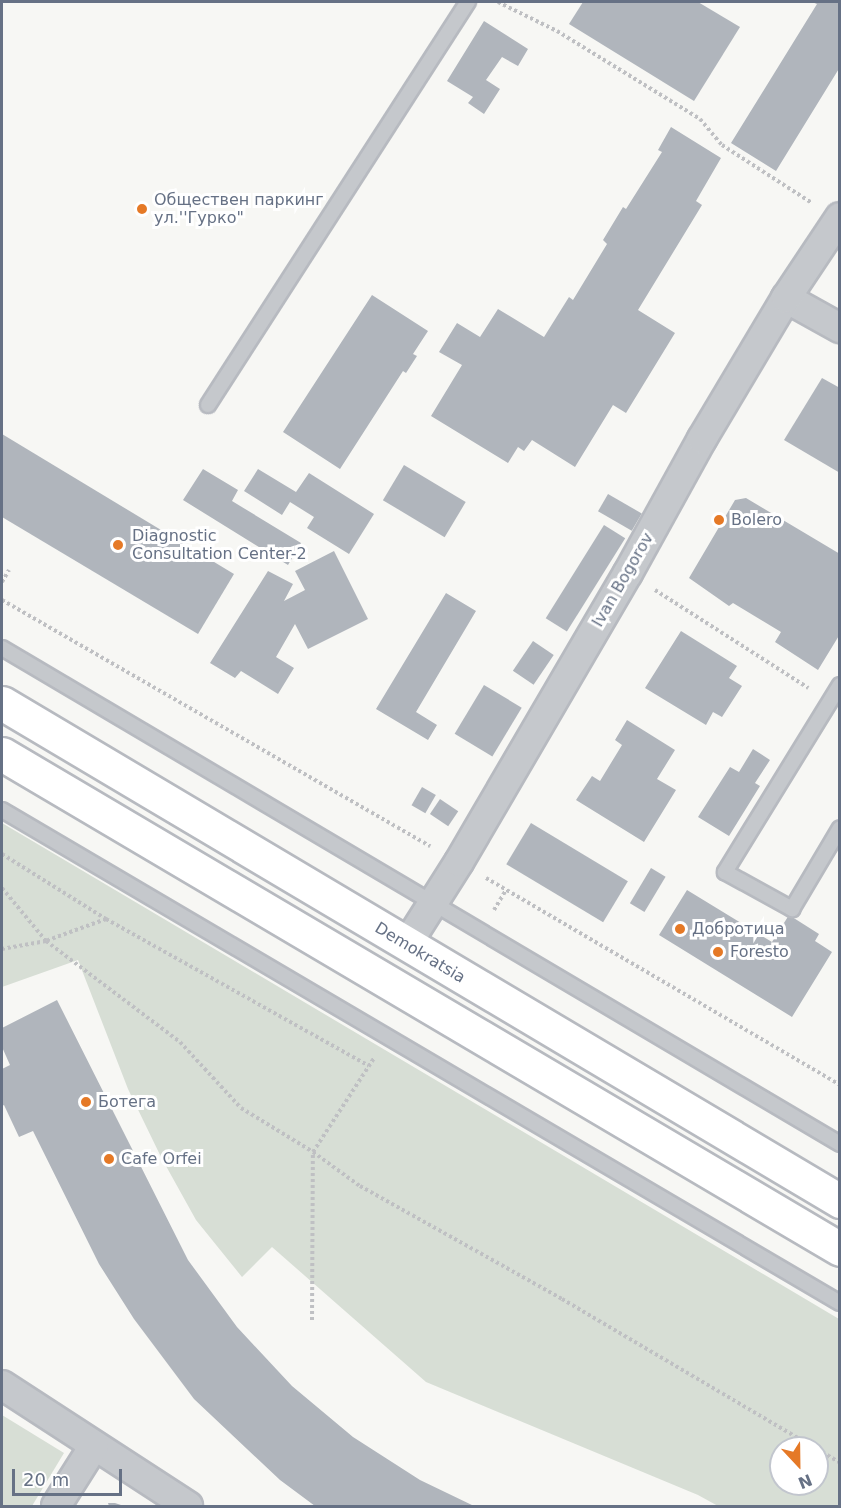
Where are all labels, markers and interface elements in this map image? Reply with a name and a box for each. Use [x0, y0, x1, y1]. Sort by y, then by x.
place label: Oбществен паркинг ул.''Гурко" [154, 190, 324, 228]
marker: Oбществен паркинг ул.''Гурко" [135, 202, 149, 216]
place label: Bolero [731, 510, 782, 530]
marker: Bolero [712, 513, 726, 527]
place label: Diagnostic Consultation Center-2 [132, 526, 307, 564]
street label: Ivan Bogorov [588, 530, 658, 630]
marker: Diagnostic Consultation Center-2 [109, 536, 127, 554]
street label: Demokratsia [371, 918, 469, 988]
place label: Добротица [692, 919, 785, 939]
marker: Добротица [673, 922, 687, 936]
place label: Foresto [730, 942, 789, 962]
marker: Foresto [711, 945, 725, 959]
place label: Ботега [98, 1092, 156, 1112]
marker: Ботега [79, 1095, 93, 1109]
place label: Cafe Orfei [121, 1149, 202, 1169]
marker: Cafe Orfei [102, 1152, 116, 1166]
north arrow [769, 1436, 829, 1496]
scale bar [15, 1457, 124, 1495]
text: 20 m [23, 1469, 69, 1490]
text: N [795, 1470, 815, 1493]

